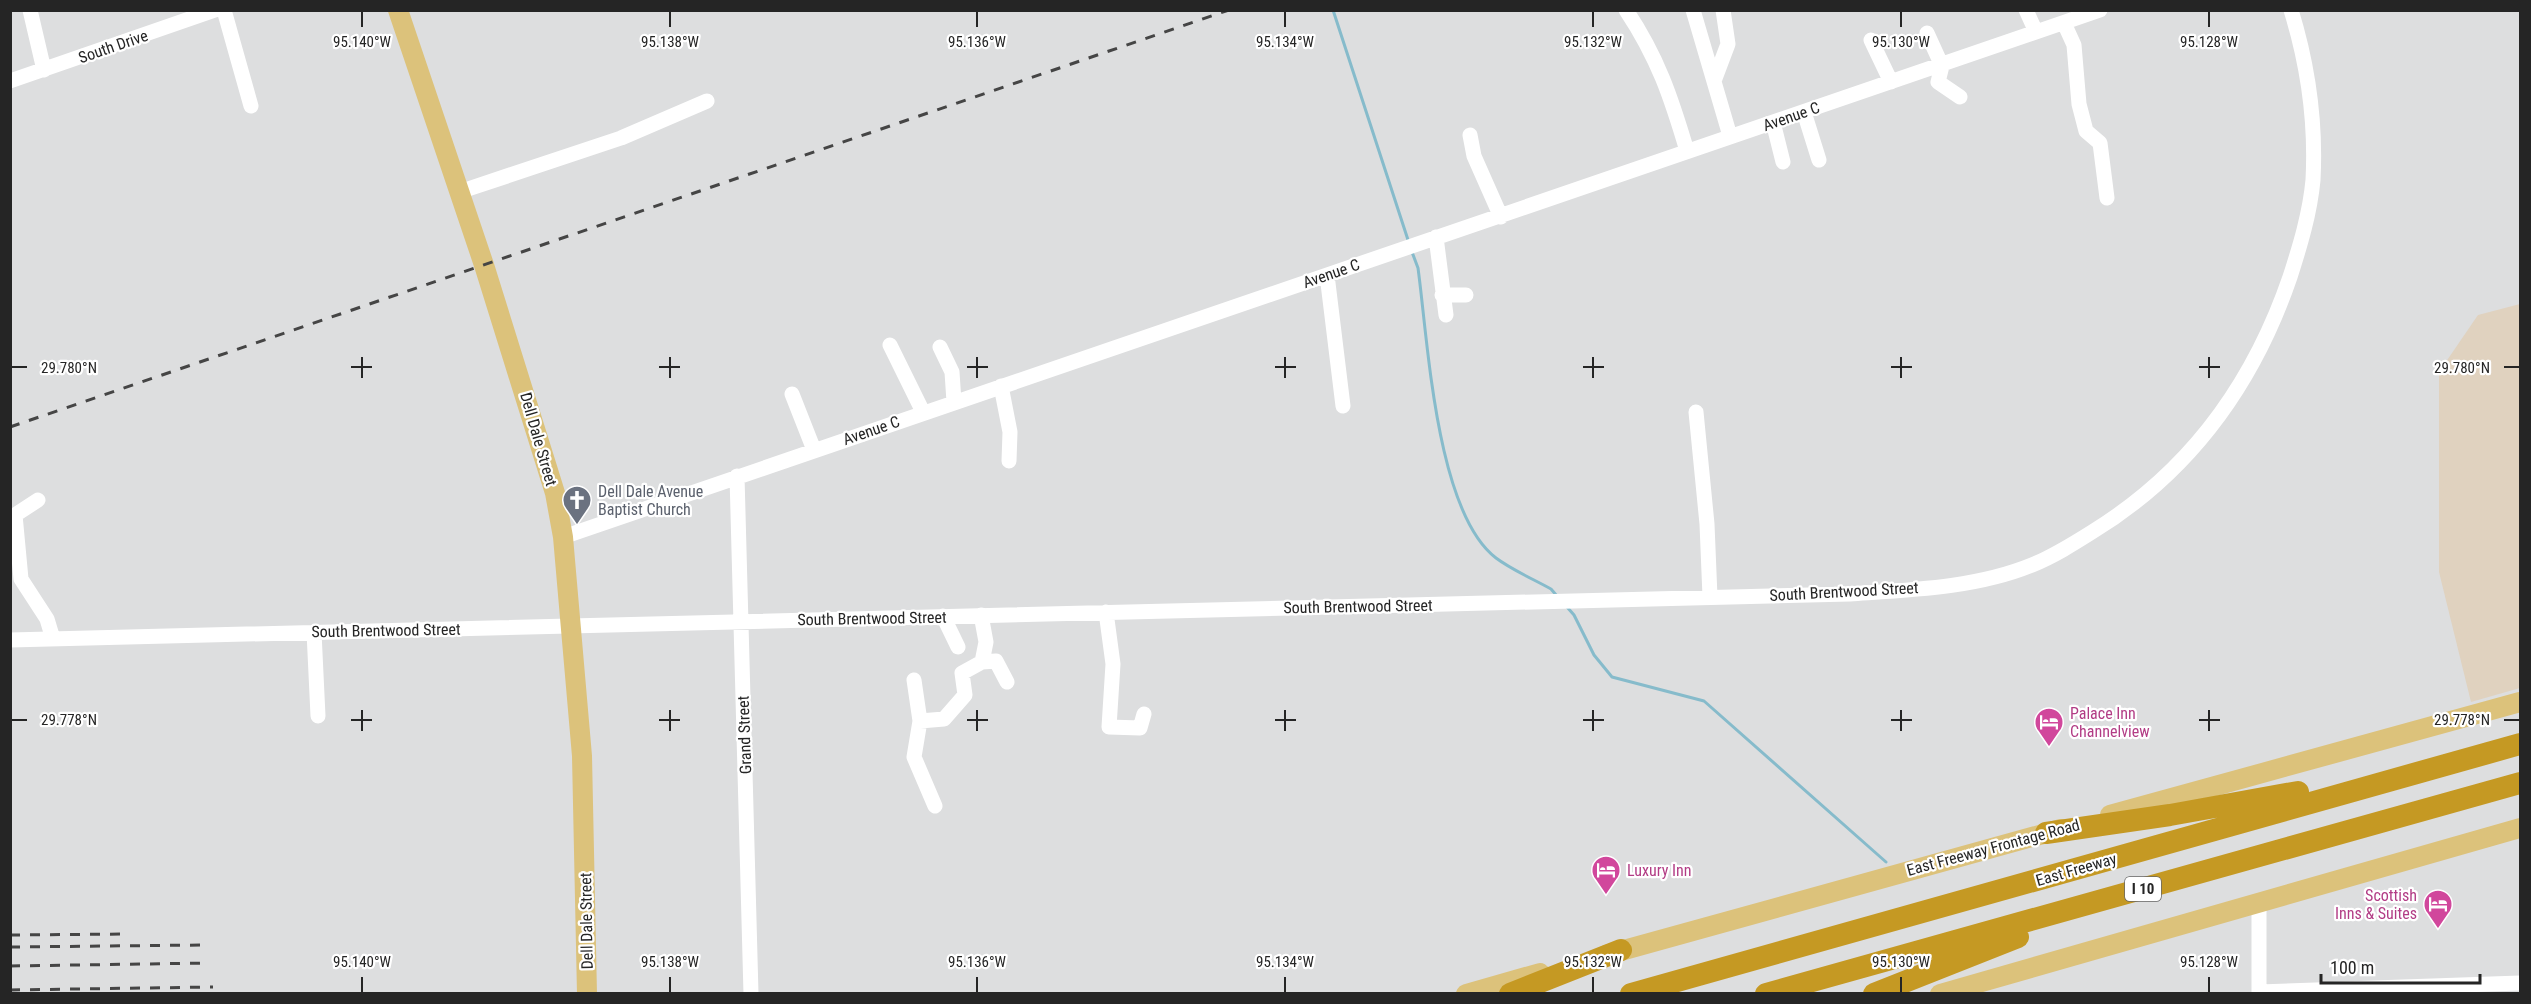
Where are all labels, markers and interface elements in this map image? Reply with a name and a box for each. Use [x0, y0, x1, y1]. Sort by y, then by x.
street label: South Drive [76, 26, 150, 67]
text: 95.140°W [333, 33, 392, 51]
text: 95.138°W [641, 33, 700, 51]
text: 95.136°W [948, 33, 1007, 51]
text: 95.134°W [1256, 33, 1315, 51]
text: 95.132°W [1564, 33, 1623, 51]
text: 95.130°W [1872, 33, 1931, 51]
text: 95.128°W [2180, 33, 2239, 51]
street label: Avenue C [1760, 98, 1822, 135]
street label: Avenue C [1300, 255, 1362, 292]
text: 29.780°N [41, 359, 97, 377]
text: 29.780°N [2434, 359, 2490, 377]
street label: Dell Dale Street [516, 390, 561, 489]
street label: Avenue C [840, 412, 902, 449]
place label: Dell Dale Avenue Baptist Church [598, 482, 703, 519]
church icon: Dell Dale Avenue Baptist Church [561, 484, 593, 526]
street label: South Brentwood Street [1769, 578, 1919, 605]
street label: South Brentwood Street [1283, 596, 1433, 617]
street label: South Brentwood Street [797, 608, 947, 629]
street label: South Brentwood Street [311, 620, 461, 641]
street label: Grand Street [734, 695, 755, 775]
place label: Palace Inn Channelview [2070, 704, 2150, 741]
hotel icon: Palace Inn Channelview [2033, 706, 2065, 748]
text: 29.778°N [41, 711, 97, 729]
text: 29.778°N [2434, 711, 2490, 729]
street label: East Freeway Frontage Road [1904, 815, 2082, 879]
street label: East Freeway [2033, 848, 2119, 890]
hotel icon: Luxury Inn [1590, 854, 1622, 896]
place label: Luxury Inn [1627, 861, 1692, 880]
street label: Dell Dale Street [576, 872, 597, 970]
road number: I 10 [2125, 877, 2161, 901]
place label: Scottish Inns & Suites [2335, 886, 2417, 923]
hotel icon: Scottish Inns & Suites [2422, 888, 2454, 930]
scale bar [2321, 947, 2480, 985]
text: 95.140°W [333, 953, 392, 971]
text: 95.138°W [641, 953, 700, 971]
text: 95.136°W [948, 953, 1007, 971]
text: 95.134°W [1256, 953, 1315, 971]
text: 95.132°W [1564, 953, 1623, 971]
text: 95.130°W [1872, 953, 1931, 971]
text: 95.128°W [2180, 953, 2239, 971]
text: 100 m [2330, 957, 2374, 978]

